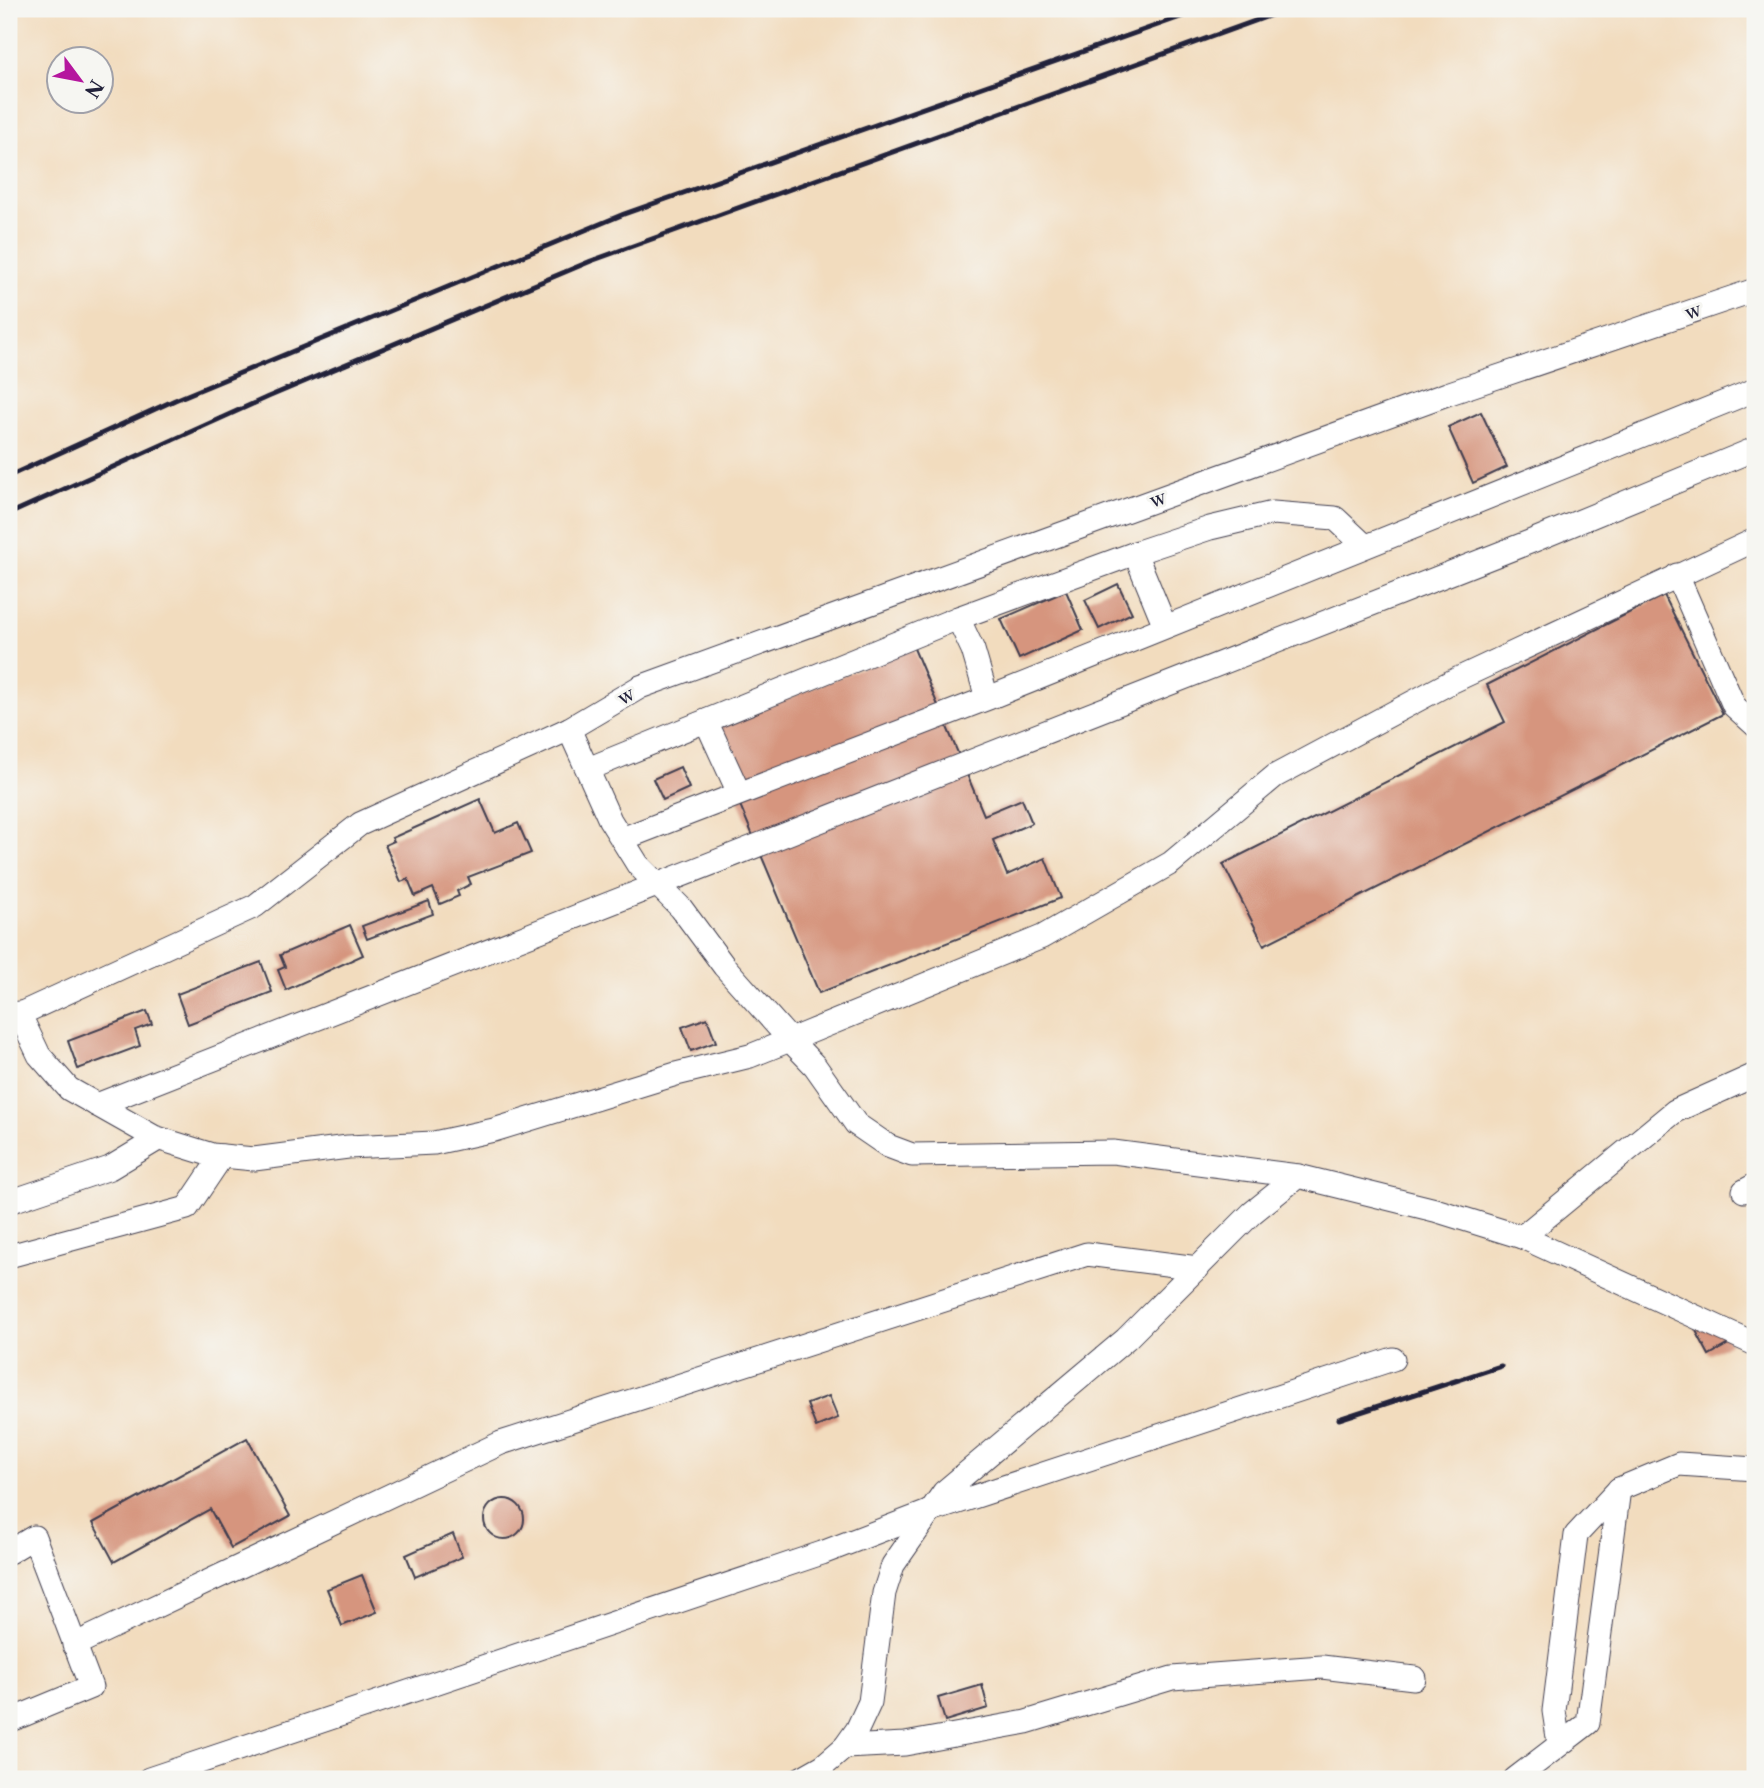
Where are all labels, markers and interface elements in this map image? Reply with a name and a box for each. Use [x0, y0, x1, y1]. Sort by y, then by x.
north arrow [46, 46, 116, 116]
text: N [80, 76, 108, 102]
street label: w [1681, 297, 1704, 325]
street label: w [1146, 485, 1170, 513]
street label: w [613, 682, 639, 710]

